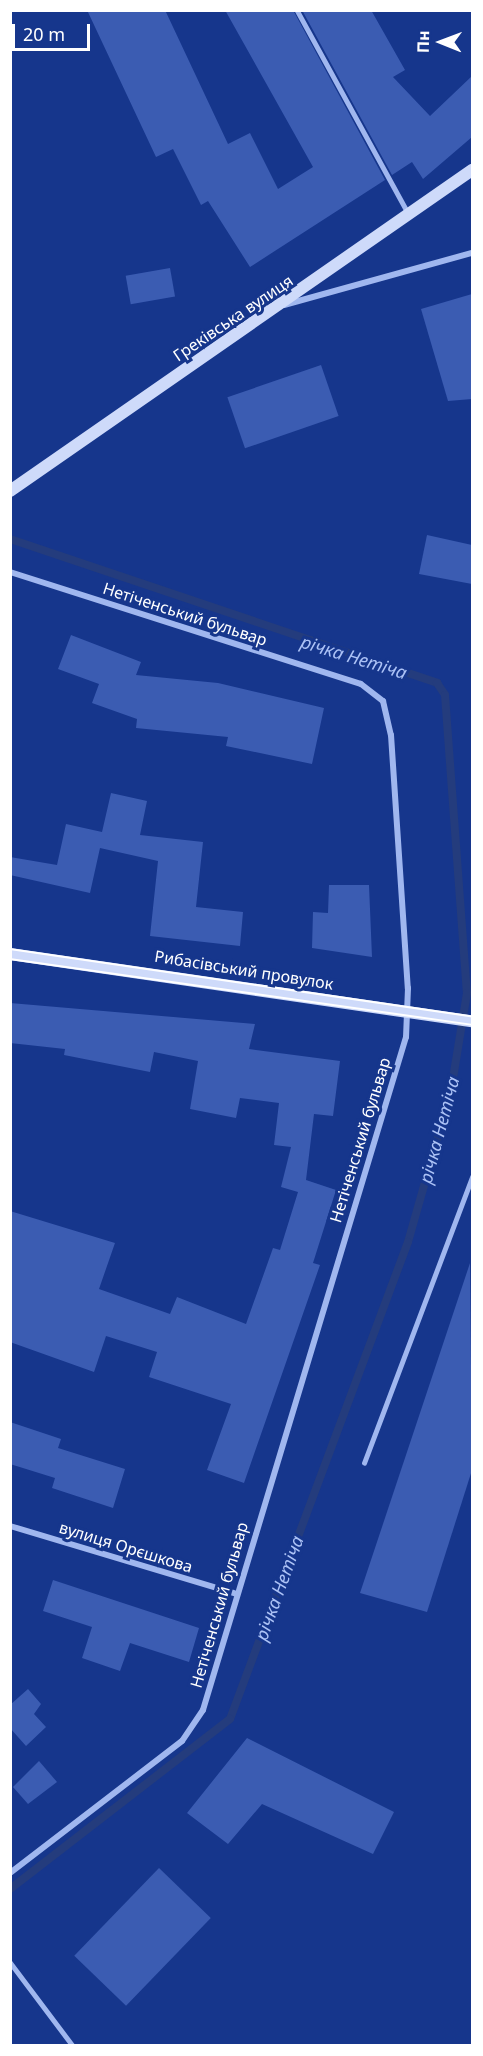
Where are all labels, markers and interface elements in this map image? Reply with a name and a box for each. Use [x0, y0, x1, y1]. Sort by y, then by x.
scale bar [15, 12, 93, 50]
north arrow [411, 12, 471, 72]
text: 20 m [23, 22, 65, 46]
text: Пн [412, 30, 434, 53]
street label: Греківська вулиця [169, 271, 297, 365]
street label: Нетіченський бульвар [100, 578, 270, 650]
water label: річка Нетіча [298, 631, 410, 683]
street label: Рибасівський провулок [153, 946, 335, 994]
street label: Нетіченський бульвар [326, 1055, 394, 1225]
water label: річка Нетіча [414, 1074, 464, 1186]
street label: вулиця Орєшкова [57, 1518, 195, 1576]
street label: Нетіченський бульвар [186, 1520, 252, 1690]
water label: річка Нетіча [250, 1533, 308, 1643]

